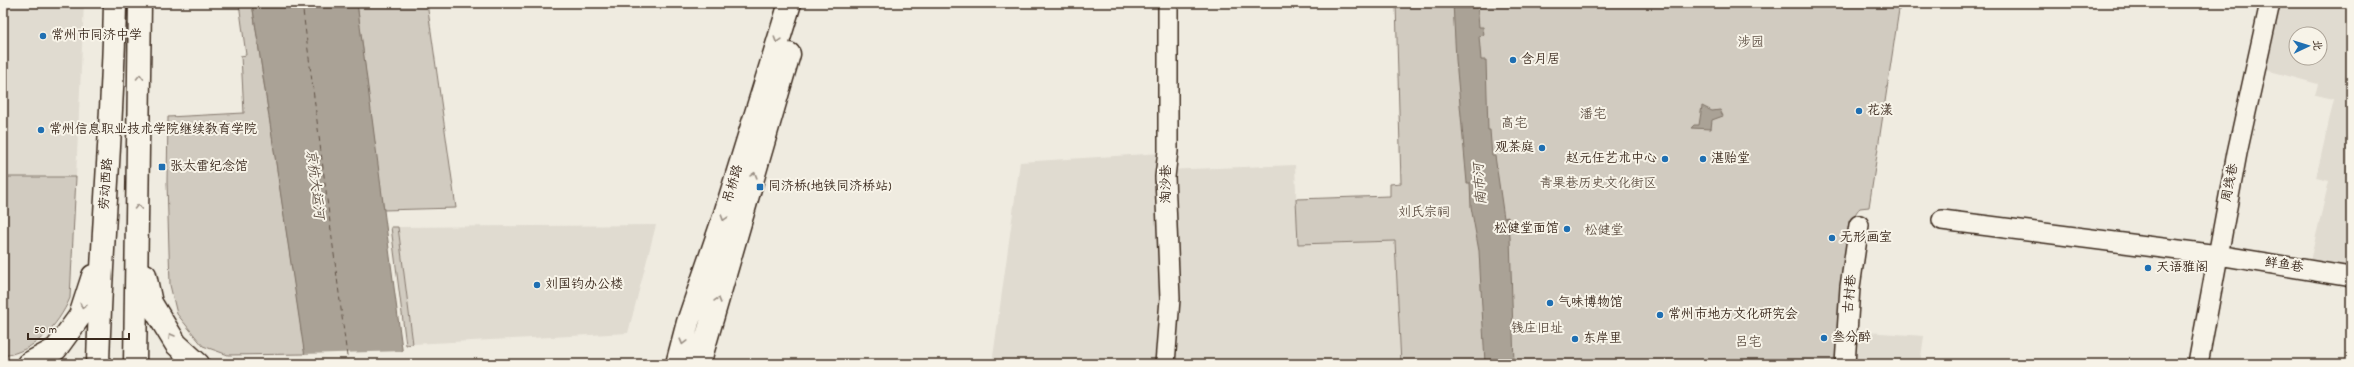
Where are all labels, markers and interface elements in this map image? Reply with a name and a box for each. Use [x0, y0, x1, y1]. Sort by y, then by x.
north arrow [2288, 26, 2328, 66]
place label: 常州市同济中学 [51, 27, 142, 46]
marker: 常州市同济中学 [38, 31, 48, 41]
park label: 涉园 [1738, 34, 1764, 53]
one-way arrow [773, 36, 782, 43]
text: 北 [2308, 39, 2324, 51]
place label: 含月居 [1521, 51, 1560, 70]
marker: 含月居 [1508, 55, 1518, 65]
one-way arrow [136, 74, 144, 80]
place label: 花漾 [1867, 102, 1893, 121]
park label: 潘宅 [1580, 106, 1606, 125]
marker: 花漾 [1854, 106, 1864, 116]
park label: 高宅 [1501, 115, 1527, 134]
place label: 常州信息职业技术学院继续教育学院 [49, 121, 257, 140]
marker: 常州信息职业技术学院继续教育学院 [36, 125, 46, 135]
place label: 观茶庭 [1495, 139, 1534, 158]
marker: 观茶庭 [1537, 143, 1547, 153]
water label: 京杭大运河 [300, 148, 328, 222]
place label: 赵元任艺术中心 [1566, 150, 1657, 169]
place label: 湛贻堂 [1711, 150, 1750, 169]
marker: 赵元任艺术中心 [1660, 154, 1670, 164]
marker: 湛贻堂 [1698, 154, 1708, 164]
street label: 劳动西路 [96, 157, 118, 211]
place label: 张太雷纪念馆 [170, 158, 248, 177]
water label: 南市河 [1469, 160, 1492, 206]
marker: 张太雷纪念馆 [157, 162, 167, 172]
street label: 周线巷 [2218, 162, 2244, 204]
street label: 吊桥路 [719, 163, 749, 205]
street label: 淘沙巷 [1158, 164, 1177, 204]
one-way arrow [749, 172, 758, 179]
park label: 青果巷历史文化街区 [1539, 175, 1657, 194]
place label: 同济桥(地铁同济桥站) [768, 178, 892, 197]
marker: 同济桥(地铁同济桥站) [755, 182, 765, 192]
one-way arrow [134, 204, 142, 210]
park label: 刘氏宗祠 [1398, 204, 1450, 223]
one-way arrow [720, 214, 729, 221]
place label: 松健堂面馆 [1494, 220, 1559, 239]
park label: 松健堂 [1584, 222, 1624, 241]
marker: 松健堂面馆 [1562, 224, 1572, 234]
place label: 无形画室 [1840, 229, 1892, 248]
marker: 无形画室 [1827, 233, 1837, 243]
street label: 鲜鱼巷 [2263, 254, 2305, 278]
place label: 天语雅阁 [2156, 259, 2208, 278]
marker: 天语雅阁 [2143, 263, 2153, 273]
street label: 古村巷 [1840, 274, 1862, 314]
place label: 刘国钧办公楼 [545, 276, 623, 295]
marker: 刘国钧办公楼 [532, 280, 542, 290]
place label: 气味博物馆 [1558, 294, 1623, 313]
one-way arrow [713, 296, 722, 303]
marker: 气味博物馆 [1545, 298, 1555, 308]
one-way arrow [80, 302, 88, 309]
place label: 常州市地方文化研究会 [1668, 306, 1798, 325]
marker: 常州市地方文化研究会 [1655, 310, 1665, 320]
scale bar [28, 315, 129, 341]
park label: 钱庄旧址 [1511, 320, 1563, 339]
text: 50 m [34, 322, 57, 339]
place label: 叁分醉 [1832, 329, 1871, 348]
place label: 东岸里 [1583, 330, 1622, 349]
one-way arrow [169, 333, 176, 340]
marker: 叁分醉 [1819, 333, 1829, 343]
marker: 东岸里 [1570, 334, 1580, 344]
park label: 吕宅 [1735, 334, 1761, 353]
one-way arrow [679, 338, 688, 345]

